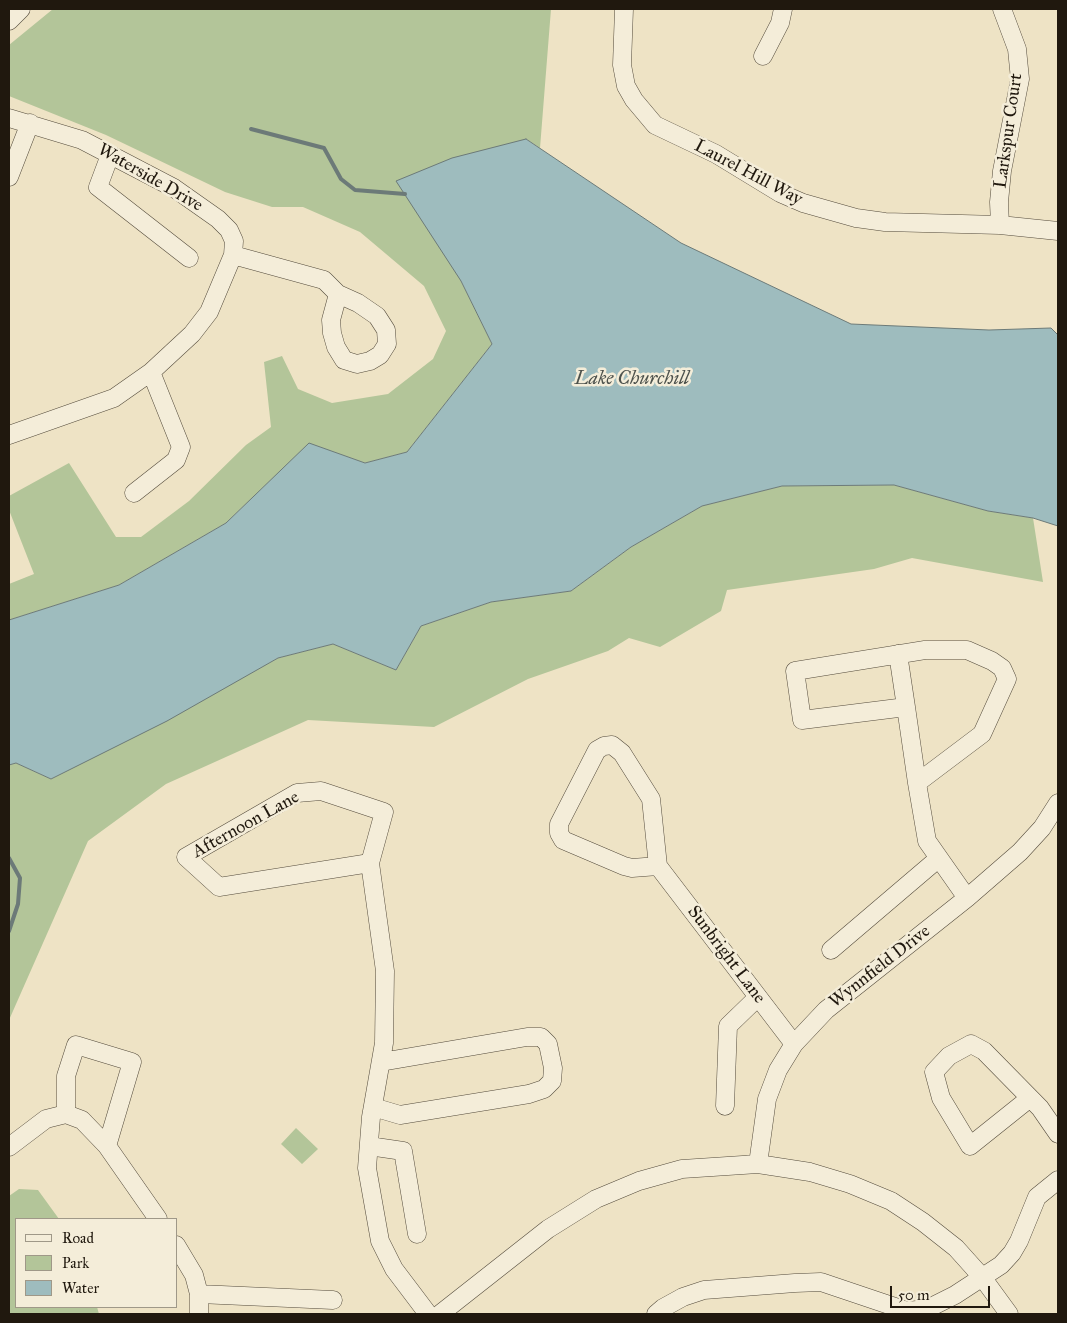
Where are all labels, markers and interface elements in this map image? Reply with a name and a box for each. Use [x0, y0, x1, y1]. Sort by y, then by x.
street label: Larkspur Court [990, 72, 1028, 190]
street label: Laurel Hill Way [690, 135, 806, 211]
street label: Waterside Drive [94, 139, 206, 217]
water label: Lake Churchill [575, 368, 689, 390]
street label: Afternoon Lane [189, 787, 303, 863]
street label: Sunbright Lane [682, 902, 770, 1008]
street label: Wynnfield Drive [825, 921, 935, 1013]
legend [15, 1218, 178, 1308]
text: Road [62, 1229, 94, 1247]
text: Park [62, 1254, 89, 1272]
scale bar [892, 1276, 992, 1308]
text: Water [62, 1279, 99, 1297]
text: 50 m [898, 1286, 930, 1304]

